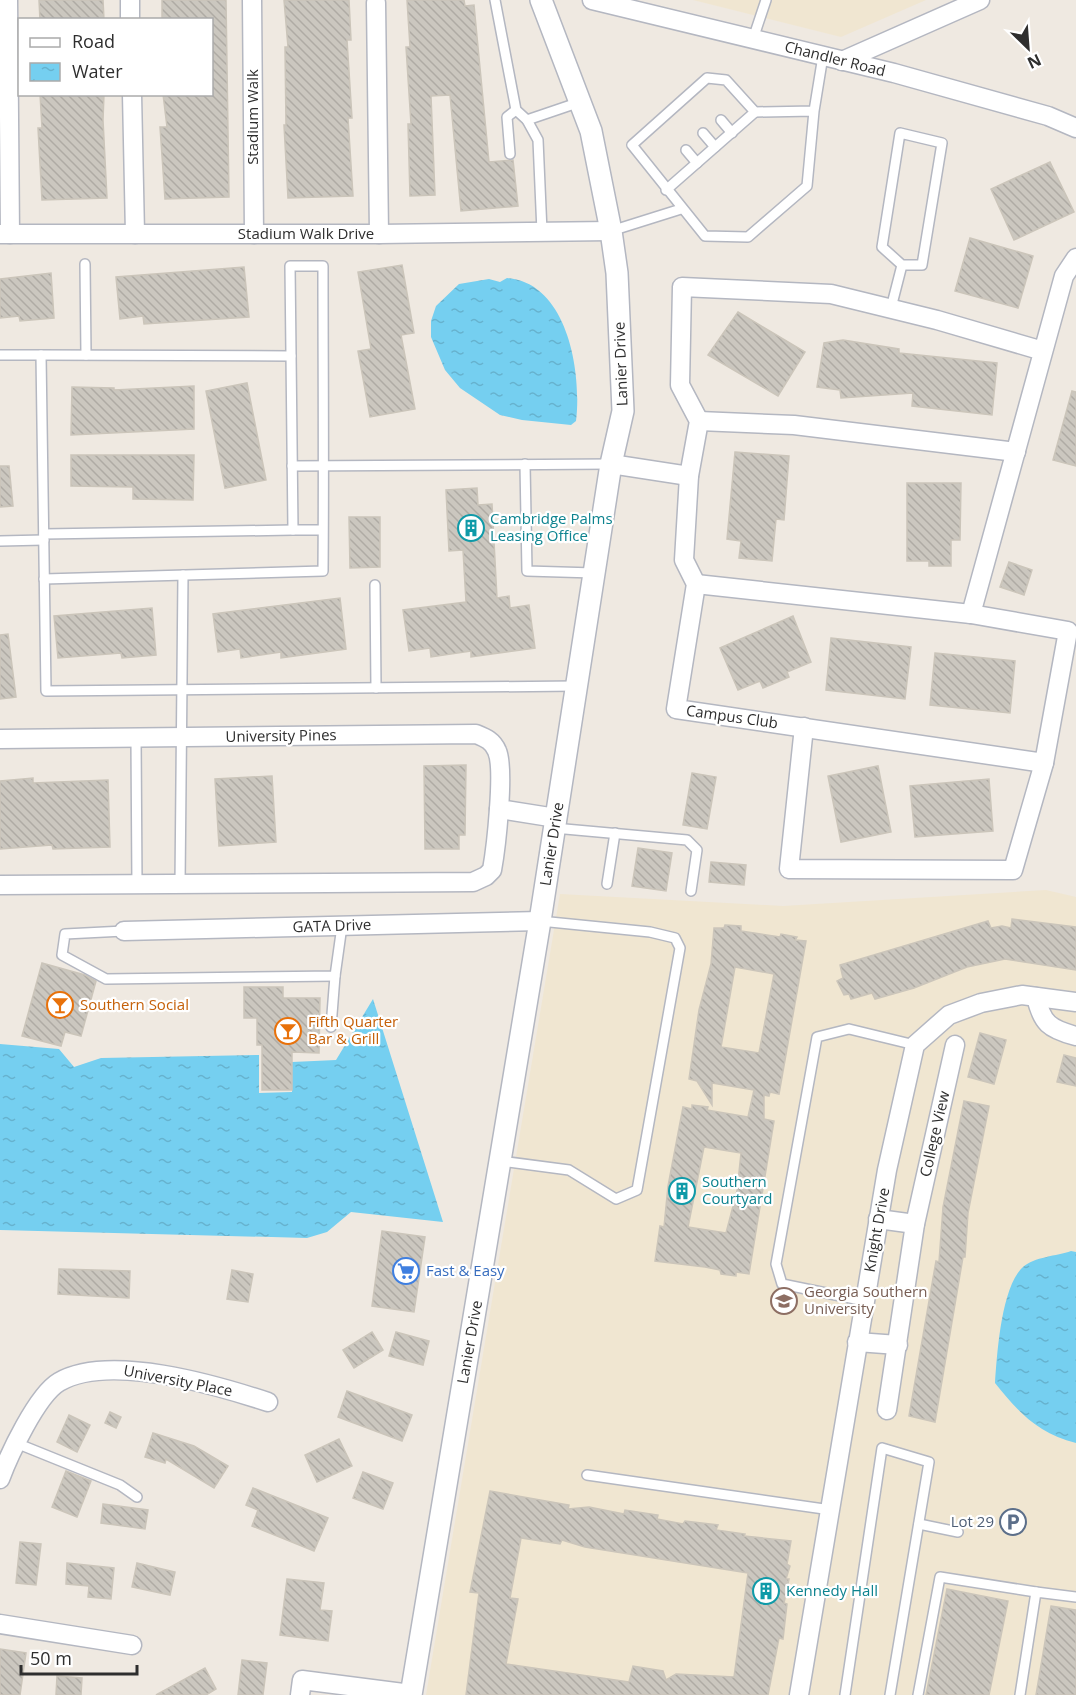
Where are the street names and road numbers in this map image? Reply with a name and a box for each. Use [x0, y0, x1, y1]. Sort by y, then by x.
street label: Chandler Road [783, 36, 888, 80]
street label: Stadium Walk [242, 69, 262, 165]
street label: Stadium Walk Drive [238, 223, 374, 243]
street label: Lanier Drive [609, 322, 631, 407]
street label: Campus Club [685, 700, 779, 732]
street label: University Pines [225, 724, 337, 746]
street label: Lanier Drive [535, 801, 567, 887]
street label: GATA Drive [292, 914, 372, 936]
street label: College View [914, 1088, 954, 1179]
street label: Knight Drive [859, 1186, 893, 1274]
street label: Lanier Drive [452, 1299, 486, 1385]
street label: University Place [122, 1360, 234, 1400]

